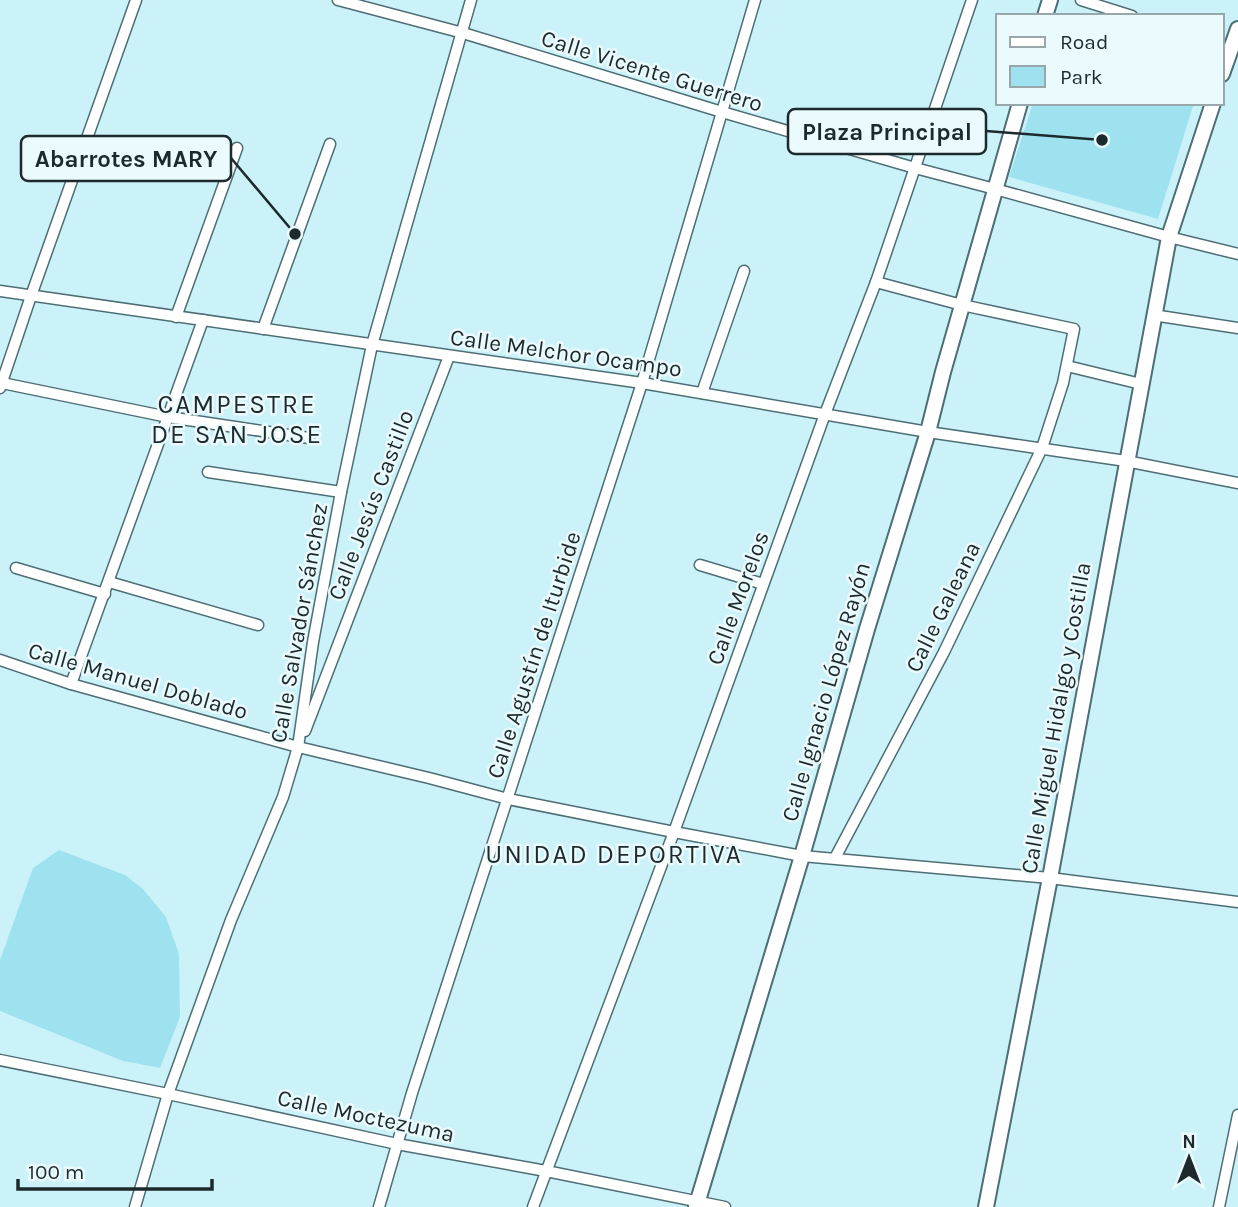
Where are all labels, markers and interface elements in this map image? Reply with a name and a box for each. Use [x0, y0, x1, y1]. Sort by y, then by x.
legend [996, 14, 1224, 105]
street label: Calle Vicente Guerrero [538, 24, 766, 118]
text: Road [1060, 30, 1108, 54]
text: Park [1060, 65, 1103, 89]
callout: Plaza Principal [788, 109, 986, 154]
text: Plaza Principal [802, 118, 972, 146]
callout: Abarrotes MARY [21, 136, 231, 181]
text: Abarrotes MARY [35, 145, 217, 173]
street label: Calle Melchor Ocampo [448, 323, 684, 383]
district label: CAMPESTRE DE SAN JOSE [151, 389, 323, 450]
street label: Calle Jesús Castillo [322, 406, 420, 604]
street label: Calle Salvador Sánchez [265, 501, 333, 745]
street label: Calle Agustín de Iturbide [481, 528, 587, 782]
street label: Calle Morelos [701, 528, 775, 668]
street label: Calle Galeana [900, 537, 986, 677]
street label: Calle Ignacio López Rayón [776, 559, 876, 825]
street label: Calle Miguel Hidalgo y Costilla [1015, 560, 1097, 876]
street label: Calle Manuel Doblado [25, 637, 251, 725]
district label: UNIDAD DEPORTIVA [485, 839, 743, 870]
street label: Calle Moctezuma [275, 1084, 457, 1148]
north arrow [1154, 1123, 1224, 1193]
text: N [1182, 1131, 1196, 1153]
scale bar [18, 1148, 212, 1192]
text: 100 m [28, 1160, 85, 1184]

